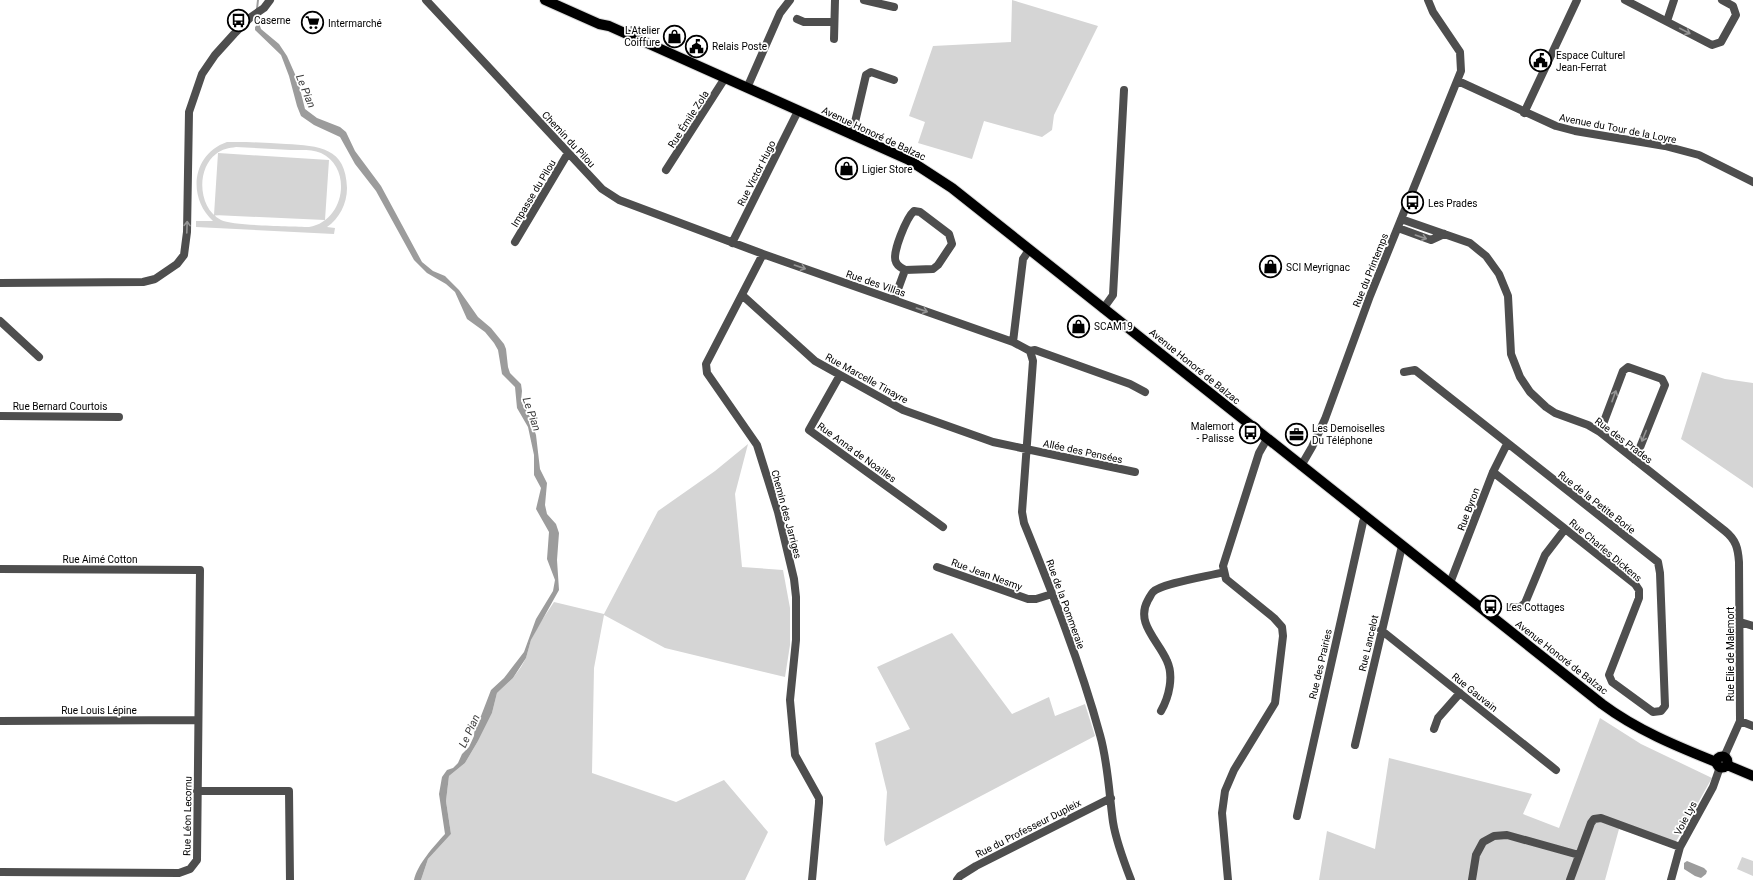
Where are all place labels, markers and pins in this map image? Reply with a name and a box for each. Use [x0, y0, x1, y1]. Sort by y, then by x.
bus stop icon: Caserne [225, 7, 251, 33]
supermarket icon: Intermarché [300, 10, 326, 36]
place label: Caserne [254, 15, 291, 26]
place label: Intermarché [328, 18, 382, 29]
shop icon: L'Atelier Coiffure [662, 23, 688, 49]
place label: L'Atelier Coiffure [624, 25, 661, 48]
public building icon: Relais Poste [684, 33, 710, 59]
place label: Relais Poste [712, 41, 767, 52]
public building icon: Espace Culturel Jean-Ferrat [1528, 48, 1554, 74]
place label: Espace Culturel Jean-Ferrat [1556, 50, 1625, 73]
shop icon: Ligier Store [833, 156, 859, 182]
place label: Ligier Store [862, 164, 912, 175]
bus stop icon: Les Prades [1400, 190, 1426, 216]
place label: Les Prades [1428, 198, 1477, 209]
shop icon: SCI Meyrignac [1257, 254, 1283, 280]
place label: SCI Meyrignac [1286, 262, 1350, 273]
shop icon: SCAM19 [1065, 313, 1091, 339]
place label: SCAM19 [1094, 321, 1133, 332]
bus stop icon: Malemort - Palisse [1237, 419, 1263, 445]
place label: Malemort - Palisse [1191, 421, 1234, 444]
office icon: Les Demoiselles Du Téléphone [1283, 421, 1309, 447]
place label: Les Demoiselles Du Téléphone [1312, 423, 1385, 446]
bus stop icon: Les Cottages [1478, 594, 1504, 620]
place label: Les Cottages [1506, 602, 1565, 613]

